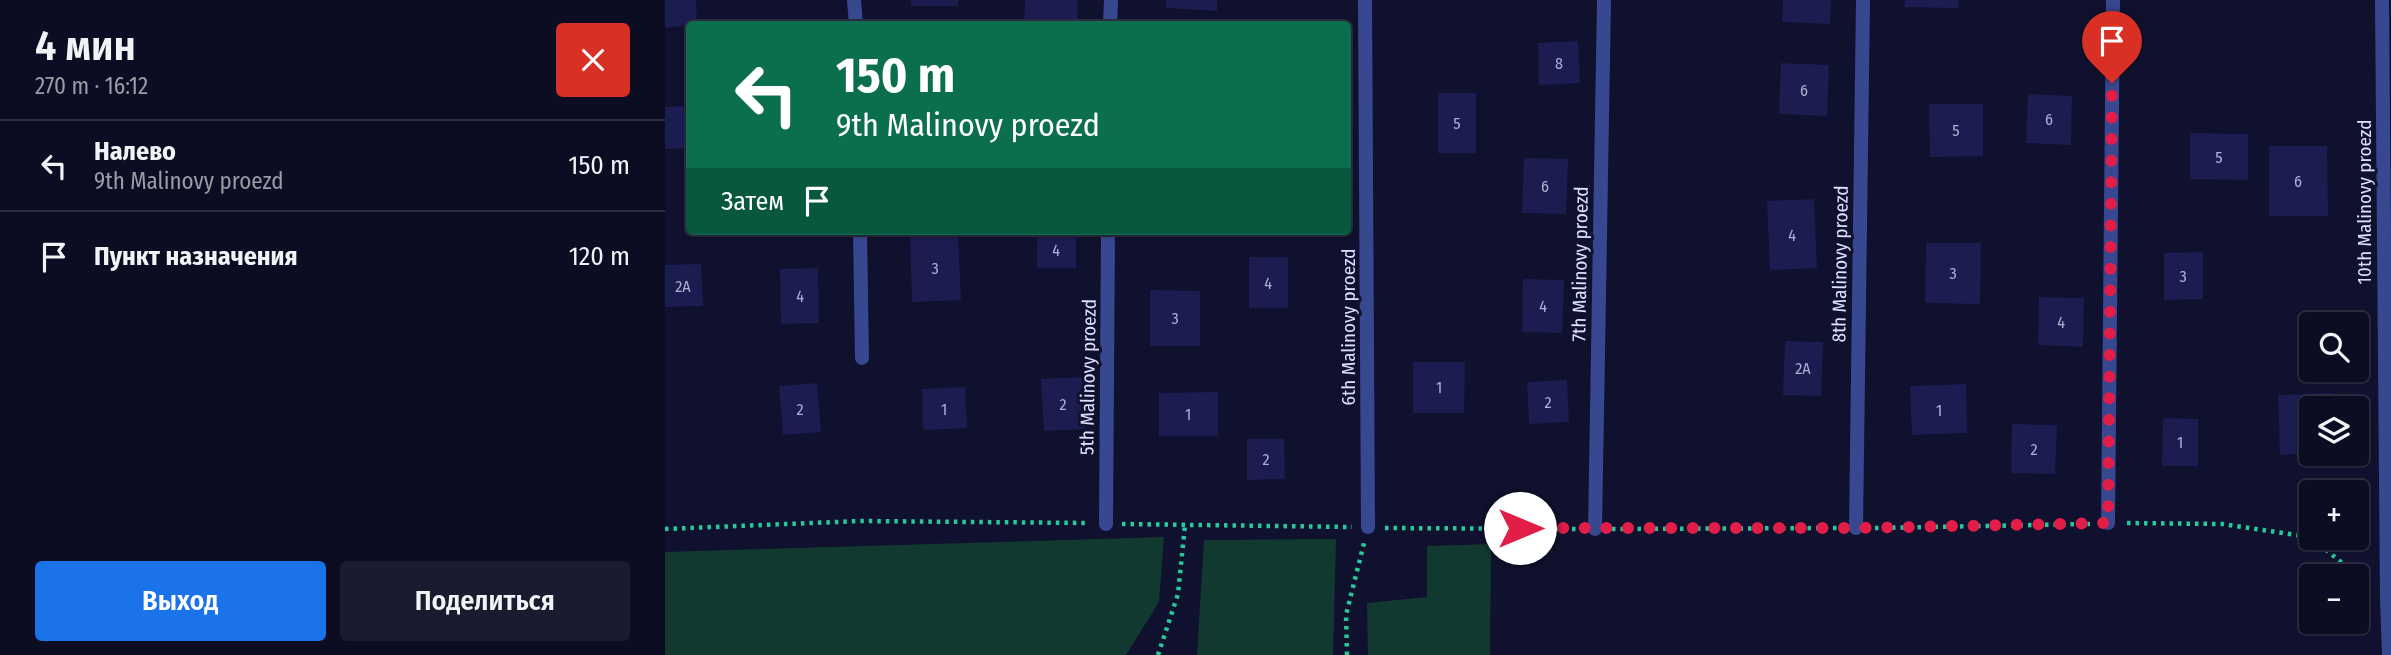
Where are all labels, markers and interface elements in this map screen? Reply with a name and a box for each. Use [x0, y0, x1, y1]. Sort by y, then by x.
pin [2082, 11, 2142, 83]
text: 4 мин [35, 21, 136, 71]
icon: arrive [2093, 22, 2131, 60]
button: close [556, 23, 630, 97]
text: 150 m [836, 46, 955, 105]
icon: left [721, 49, 812, 140]
house number: 8 [1555, 54, 1563, 73]
text: 270 m · 16:12 [35, 72, 148, 100]
house number: 6 [1800, 81, 1808, 100]
text: 9th Malinovy proezd [836, 106, 1100, 144]
house number: 6 [2045, 110, 2053, 129]
house number: 5 [1453, 114, 1461, 133]
street label: 10th Malinovy proezd [2353, 120, 2376, 284]
house number: 5 [1952, 121, 1960, 140]
text: Налево [94, 136, 176, 167]
icon: left [35, 147, 73, 185]
house number: 5 [2215, 148, 2223, 167]
text: 150 m [568, 150, 630, 181]
text: 9th Malinovy proezd [94, 167, 284, 195]
house number: 6 [2294, 172, 2302, 191]
house number: 6 [1541, 177, 1549, 196]
icon: arrive [798, 182, 836, 220]
street label: 8th Malinovy proezd [1827, 185, 1853, 343]
text: Затем [721, 186, 784, 217]
street label: 7th Malinovy proezd [1567, 186, 1593, 342]
house number: 4 [1788, 226, 1796, 245]
icon: arrive [35, 238, 73, 276]
text: Пункт назначения [94, 241, 298, 272]
text: 120 m [569, 241, 630, 272]
house number: 4 [1052, 241, 1060, 260]
street label: 6th Malinovy proezd [1337, 249, 1360, 405]
house number: 3 [931, 259, 939, 278]
house number: 3 [1949, 264, 1957, 283]
house number: 3 [2179, 267, 2187, 286]
house number: 4 [1264, 274, 1272, 293]
house number: 2А [675, 277, 691, 296]
house number: 4 [796, 287, 804, 306]
house number: 4 [1539, 297, 1547, 316]
street label: 5th Malinovy proezd [1075, 299, 1101, 455]
house number: 3 [1171, 309, 1179, 328]
map controls [2299, 312, 2369, 634]
button: search [2299, 312, 2369, 382]
house number: 4 [2057, 313, 2065, 332]
house number: 2А [1795, 359, 1811, 378]
house number: 1 [1436, 378, 1442, 397]
house number: 2 [1544, 393, 1552, 412]
house number: 2 [1059, 395, 1067, 414]
button: layers [2299, 396, 2369, 466]
house number: 2 [796, 400, 804, 419]
house number: 1 [941, 400, 947, 419]
house number: 1 [1936, 401, 1942, 420]
house number: 1 [1185, 405, 1191, 424]
house number: 1 [2177, 433, 2183, 452]
house number: 2 [2030, 440, 2038, 459]
house number: 2 [1262, 450, 1270, 469]
button: + [2299, 480, 2369, 550]
position arrow [1483, 491, 1557, 565]
button: Выход [35, 561, 326, 641]
button: Поделиться [340, 561, 630, 641]
button: − [2299, 564, 2369, 634]

